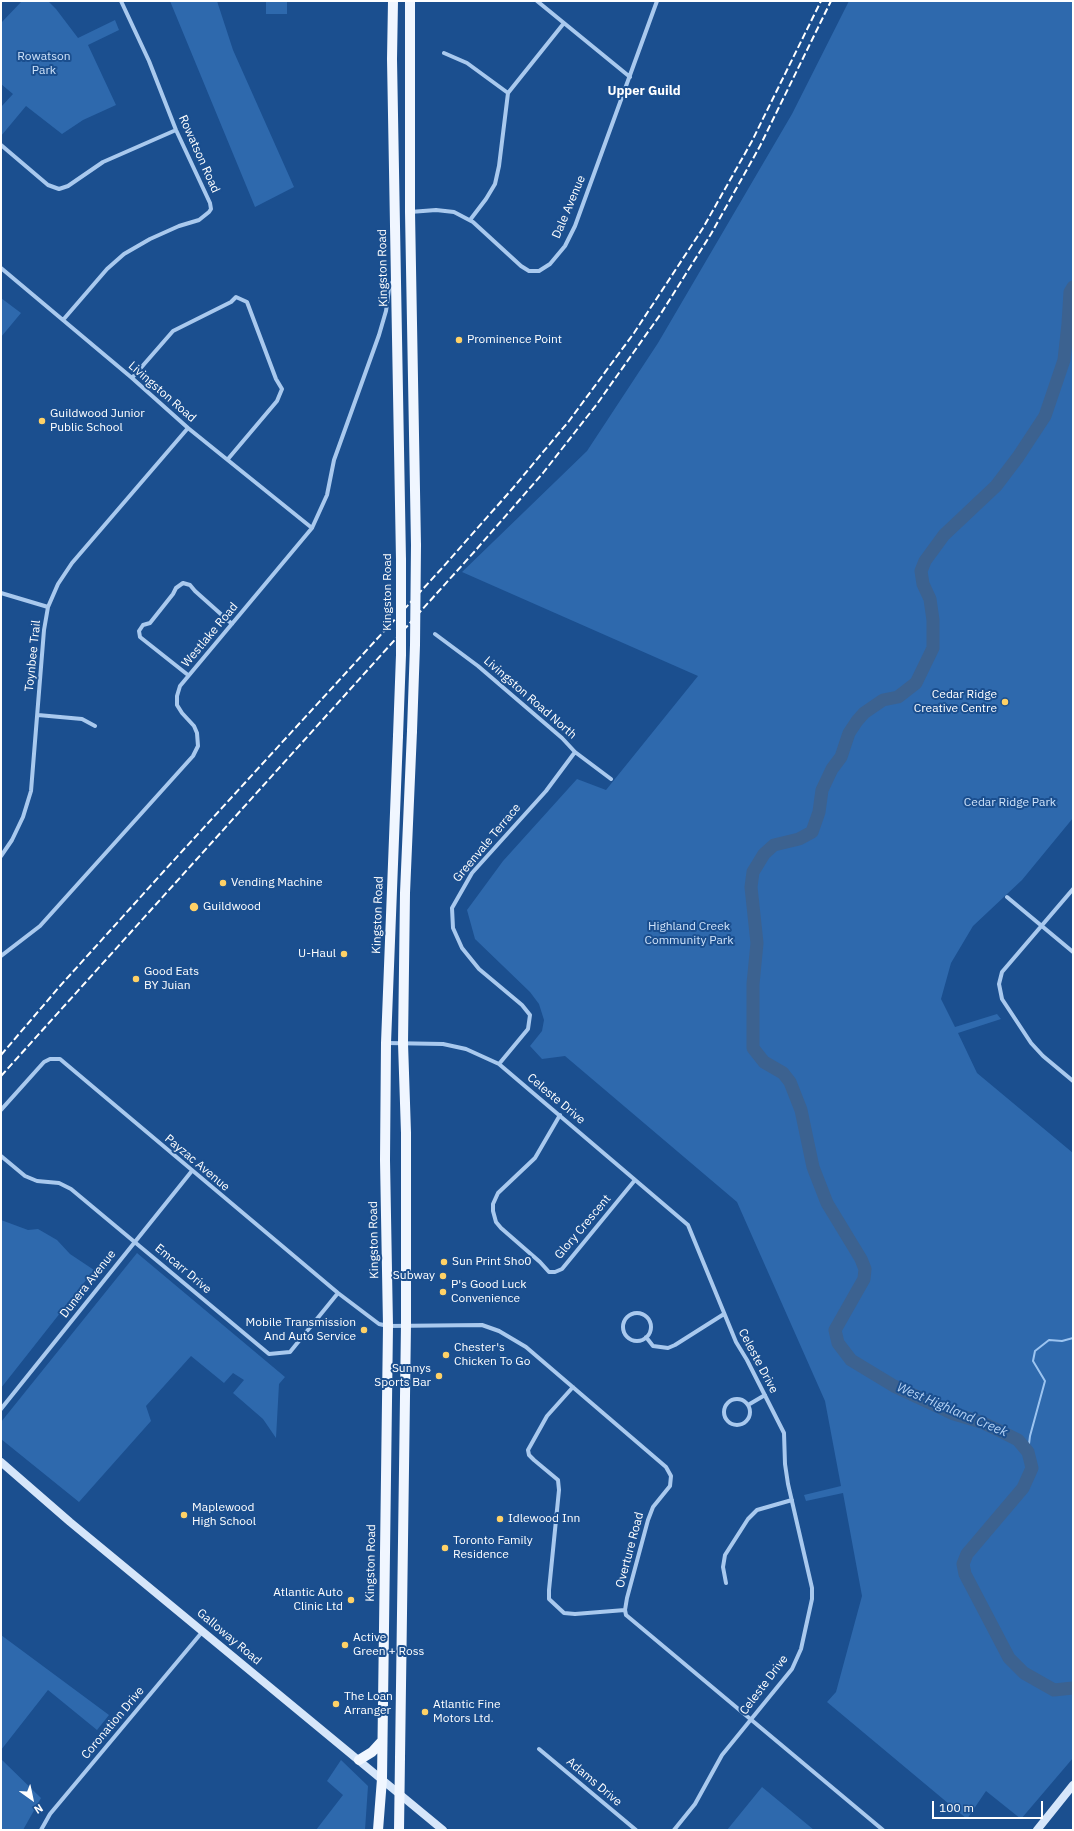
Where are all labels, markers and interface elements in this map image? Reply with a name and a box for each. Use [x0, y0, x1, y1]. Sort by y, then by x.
park label: Rowatson Park [17, 50, 71, 78]
district label: Upper Guild [607, 83, 681, 99]
street label: Rowatson Road [175, 113, 223, 195]
street label: Dale Avenue [549, 173, 589, 241]
street label: Kingston Road [375, 229, 391, 307]
place label: Prominence Point [467, 333, 562, 347]
marker: Prominence Point [454, 335, 464, 345]
street label: Livingston Road [125, 359, 199, 425]
place label: Guildwood Junior Public School [50, 407, 145, 435]
marker: Guildwood Junior Public School [37, 416, 47, 426]
street label: Kingston Road [381, 553, 395, 631]
street label: Westlake Road [179, 600, 241, 670]
street label: Toynbee Trail [22, 620, 44, 692]
street label: Livingston Road North [481, 654, 579, 742]
place label: Cedar Ridge Creative Centre [914, 688, 997, 716]
marker: Cedar Ridge Creative Centre [1000, 697, 1010, 707]
park label: Cedar Ridge Park [964, 796, 1056, 810]
street label: Greenvale Terrace [450, 801, 524, 885]
place label: Vending Machine [231, 876, 323, 890]
street label: Kingston Road [369, 876, 387, 954]
marker: Vending Machine [218, 878, 228, 888]
place label: Guildwood [203, 900, 261, 914]
marker: Guildwood [188, 901, 200, 913]
park label: Highland Creek Community Park [644, 920, 734, 948]
place label: U-Haul [298, 947, 336, 961]
marker: U-Haul [339, 949, 349, 959]
place label: Good Eats BY Juian [144, 965, 199, 993]
marker: Good Eats BY Juian [131, 974, 141, 984]
street label: Celeste Drive [524, 1071, 588, 1127]
street label: Payzac Avenue [162, 1132, 232, 1194]
street label: Glory Crescent [552, 1192, 614, 1262]
street label: Kingston Road [366, 1201, 382, 1279]
street label: Emcarr Drive [152, 1241, 214, 1297]
street label: Dunera Avenue [57, 1247, 119, 1321]
place label: Sun Print Sho0 [452, 1255, 532, 1269]
marker: Sun Print Sho0 [439, 1257, 449, 1267]
place label: Subway [393, 1269, 435, 1283]
marker: Subway [438, 1271, 448, 1281]
place label: P's Good Luck Convenience [451, 1278, 527, 1306]
marker: P's Good Luck Convenience [438, 1287, 448, 1297]
place label: Mobile Transmission And Auto Service [246, 1316, 356, 1344]
marker: Mobile Transmission And Auto Service [359, 1325, 369, 1335]
street label: Celeste Drive [735, 1326, 781, 1396]
place label: Chester's Chicken To Go [454, 1341, 530, 1369]
marker: Chester's Chicken To Go [441, 1350, 451, 1360]
place label: Sunnys Sports Bar [374, 1362, 431, 1390]
marker: Sunnys Sports Bar [434, 1371, 444, 1381]
water label: West Highland Creek [894, 1380, 1010, 1440]
place label: Maplewood High School [192, 1501, 256, 1529]
marker: Maplewood High School [179, 1510, 189, 1520]
street label: Overture Road [613, 1511, 647, 1589]
place label: Idlewood Inn [508, 1512, 580, 1526]
marker: Idlewood Inn [495, 1514, 505, 1524]
street label: Kingston Road [363, 1524, 379, 1602]
place label: Toronto Family Residence [453, 1534, 533, 1562]
marker: Toronto Family Residence [440, 1543, 450, 1553]
place label: Atlantic Auto Clinic Ltd [273, 1586, 343, 1614]
marker: Atlantic Auto Clinic Ltd [346, 1595, 356, 1605]
street label: Galloway Road [194, 1606, 264, 1668]
place label: Active Green + Ross [353, 1631, 424, 1659]
marker: Active Green + Ross [340, 1640, 350, 1650]
street label: Celeste Drive [737, 1652, 791, 1718]
street label: Coronation Drive [79, 1684, 147, 1762]
place label: The Loan Arranger [344, 1690, 393, 1718]
place label: Atlantic Fine Motors Ltd. [433, 1698, 501, 1726]
marker: The Loan Arranger [331, 1699, 341, 1709]
marker: Atlantic Fine Motors Ltd. [420, 1707, 430, 1717]
street label: Adams Drive [563, 1755, 625, 1809]
north arrow [12, 1779, 52, 1819]
scale bar [934, 1793, 1045, 1819]
text: 100 m [939, 1800, 974, 1815]
text: N [31, 1801, 46, 1817]

